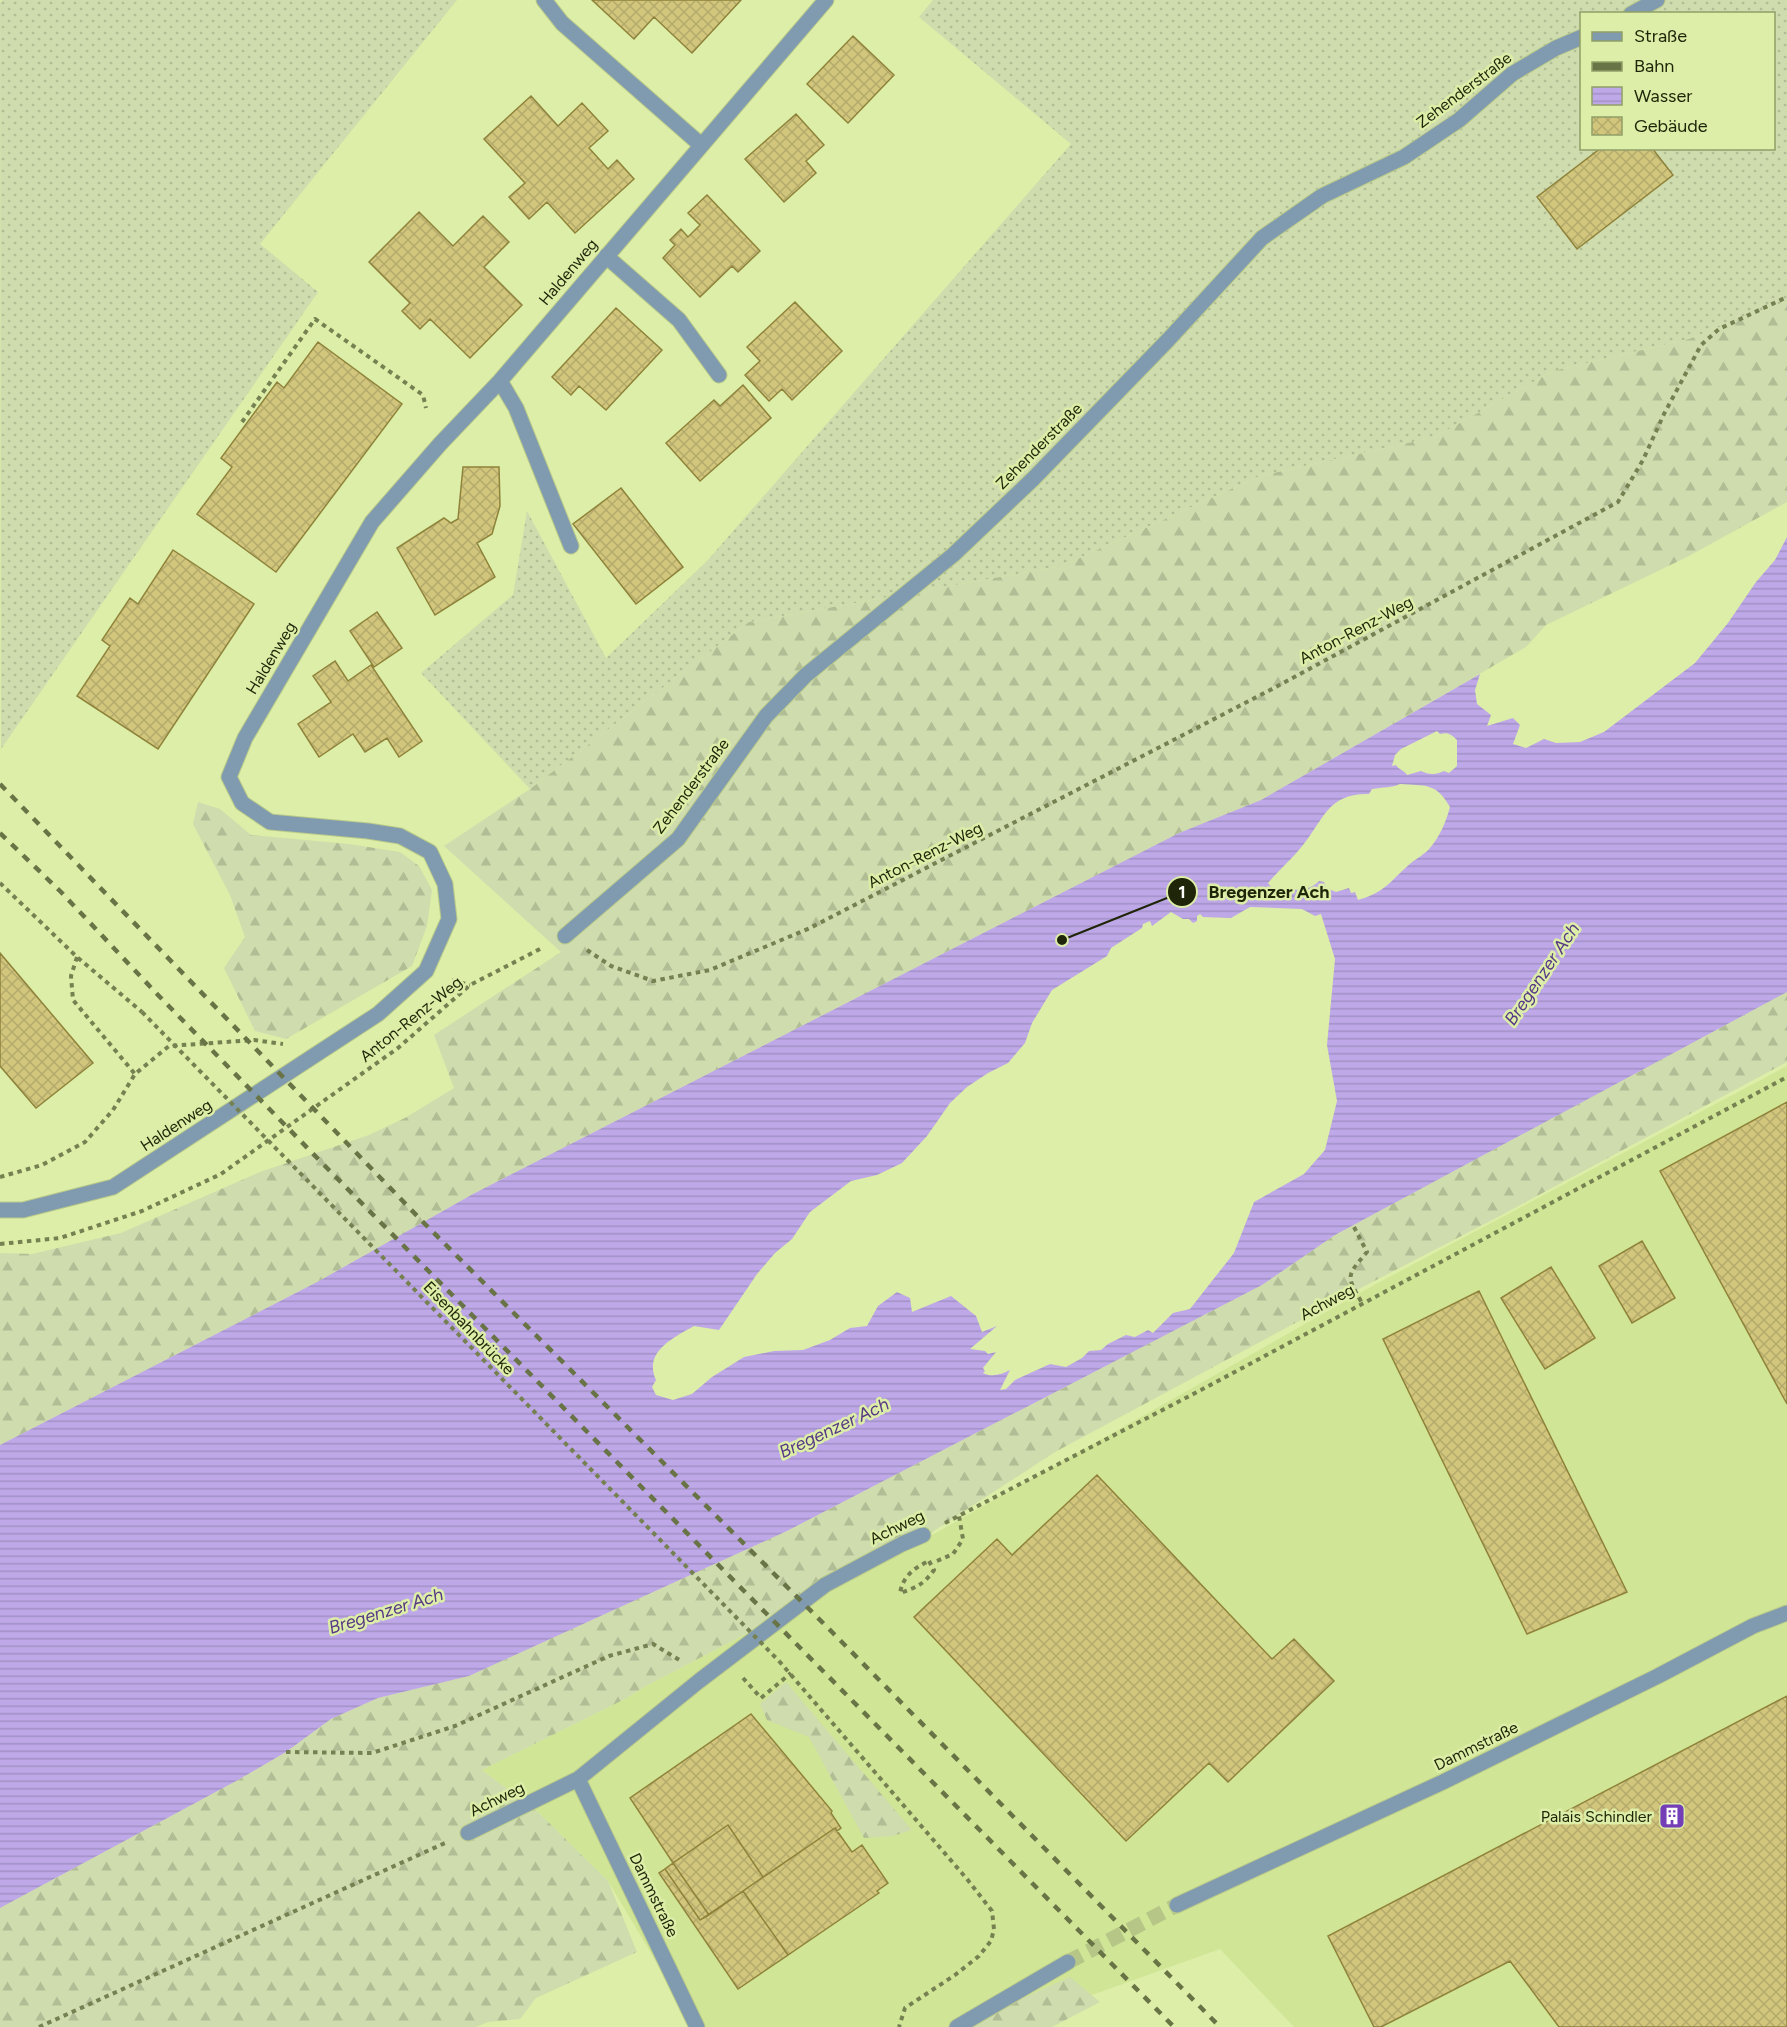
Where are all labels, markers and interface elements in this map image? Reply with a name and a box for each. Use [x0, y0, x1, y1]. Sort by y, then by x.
legend [1580, 12, 1775, 150]
text: Straße [1634, 25, 1687, 47]
street label: Zehenderstraße [1413, 48, 1515, 132]
text: Bahn [1634, 55, 1674, 77]
text: Wasser [1634, 85, 1692, 107]
text: Gebäude [1634, 115, 1708, 137]
street label: Haldenweg [535, 235, 601, 309]
street label: Zehenderstraße [992, 399, 1086, 493]
street label: Anton-Renz-Weg [1296, 592, 1416, 668]
street label: Haldenweg [242, 618, 300, 698]
street label: Zehenderstraße [649, 735, 733, 837]
street label: Anton-Renz-Weg [865, 818, 985, 892]
callout: Bregenzer Ach [1167, 874, 1342, 910]
text: 1 [1178, 881, 1186, 903]
text: Bregenzer Ach [1208, 881, 1330, 903]
water label: Bregenzer Ach [1500, 919, 1584, 1029]
street label: Anton-Renz-Weg [356, 972, 466, 1066]
street label: Haldenweg [137, 1095, 215, 1155]
street label: Eisenbahnbrücke [420, 1277, 519, 1379]
street label: Achweg [1297, 1280, 1357, 1324]
water label: Bregenzer Ach [776, 1393, 892, 1463]
street label: Achweg [866, 1506, 928, 1548]
water label: Bregenzer Ach [326, 1583, 446, 1639]
street label: Dammstraße [1431, 1717, 1521, 1775]
street label: Achweg [466, 1778, 528, 1820]
building icon: Palais Schindler [1657, 1801, 1687, 1831]
place label: Palais Schindler [1541, 1807, 1653, 1826]
street label: Dammstraße [625, 1850, 683, 1940]

